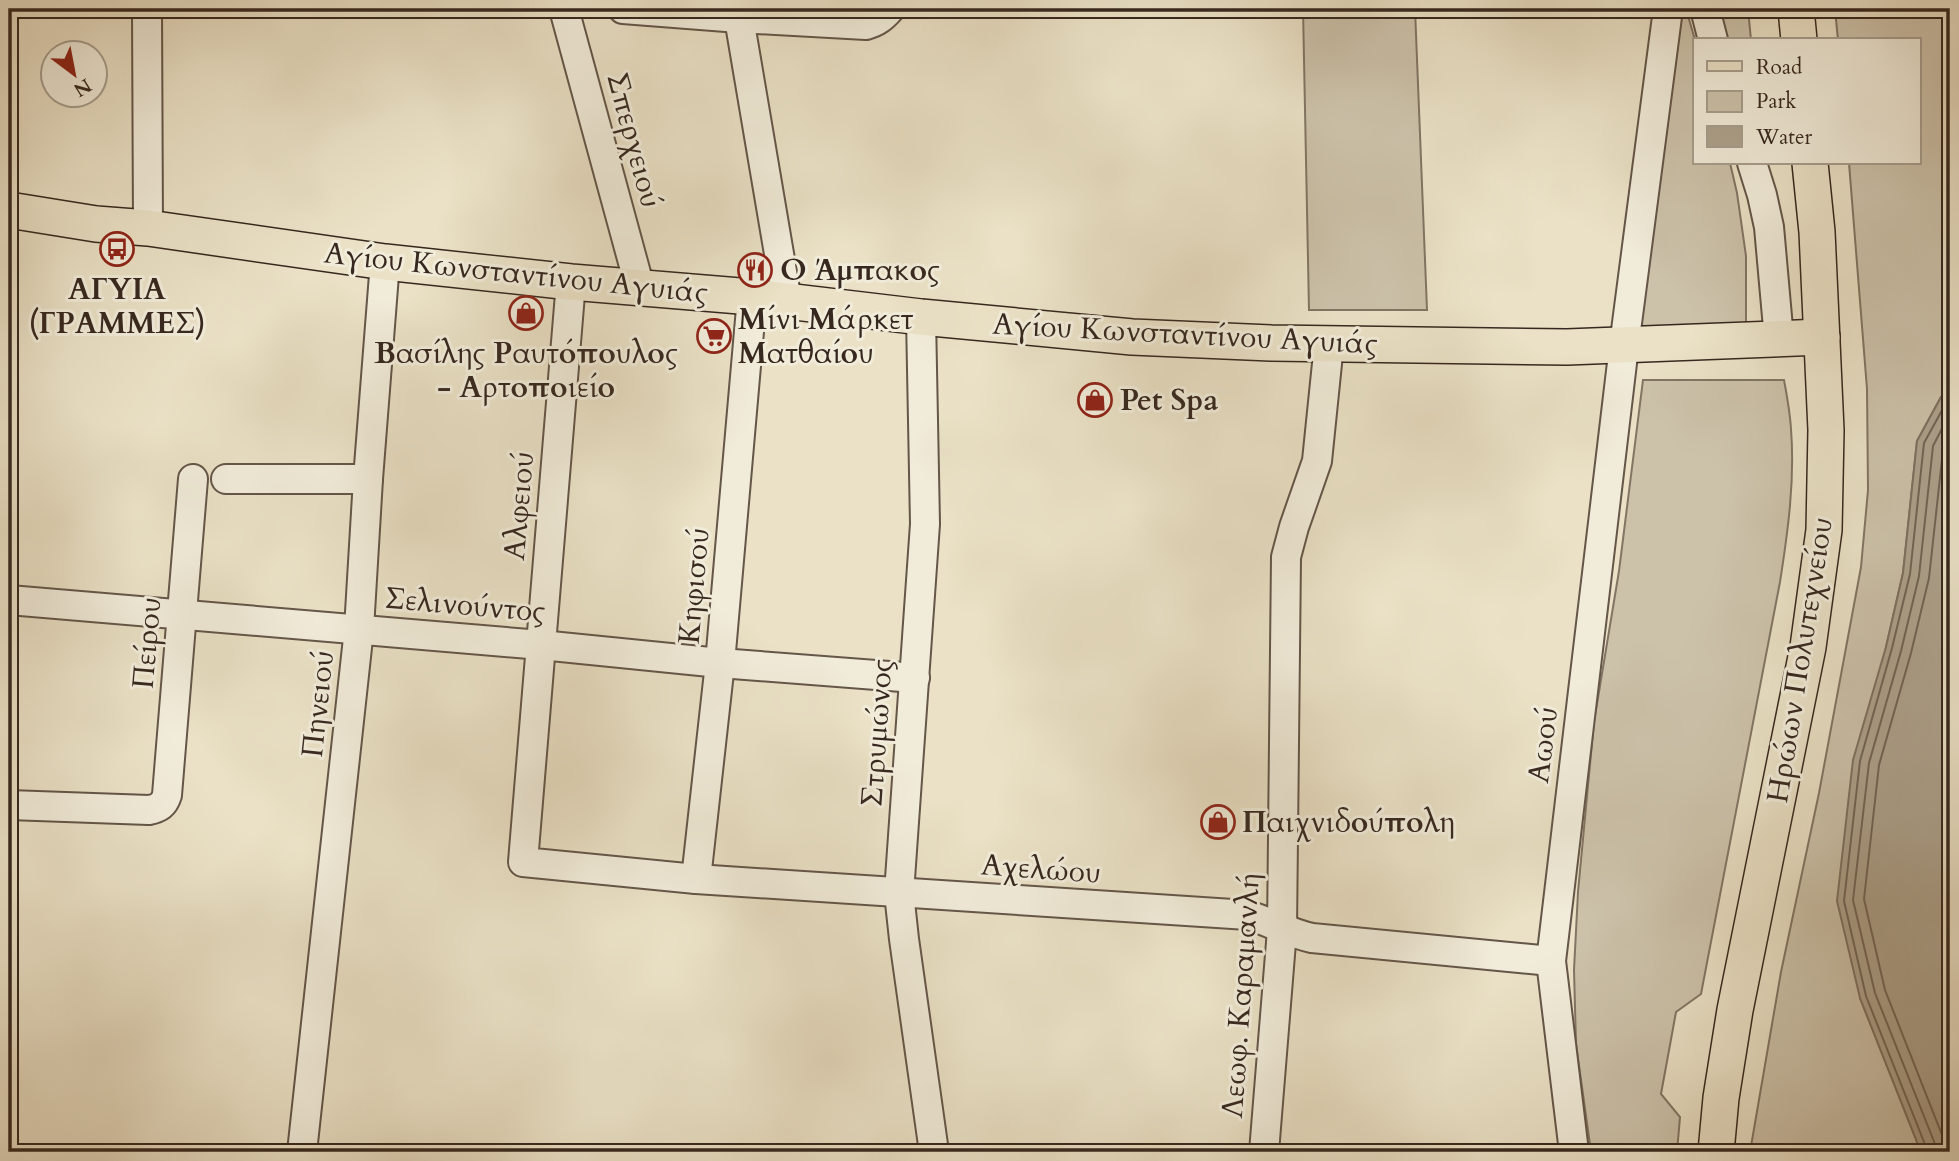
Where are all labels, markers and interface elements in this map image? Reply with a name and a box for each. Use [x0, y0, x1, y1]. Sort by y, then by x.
north arrow [38, 38, 108, 108]
legend [1693, 38, 1920, 164]
text: Road [1756, 53, 1802, 82]
street label: Σπερχειού [596, 68, 672, 212]
text: N [68, 72, 96, 103]
text: Park [1756, 87, 1797, 116]
text: Water [1755, 123, 1812, 152]
bus stop icon: ΑΓΥΙΑ (ΓΡΑΜΜΕΣ) [98, 230, 136, 268]
street label: Αγίου Κωνσταντίνου Αγυιάς [322, 232, 710, 314]
place label: Ο Άμπακος [780, 250, 940, 291]
restaurant icon: Ο Άμπακος [736, 251, 774, 289]
place label: ΑΓΥΙΑ (ΓΡΑΜΜΕΣ) [28, 269, 206, 344]
shop icon: Βασίλης Ραυτόπουλος - Αρτοποιείο [507, 294, 545, 332]
place label: Μίνι Μάρκετ Ματθαίου [738, 299, 914, 374]
street label: Αγίου Κωνσταντίνου Αγυιάς [991, 303, 1379, 365]
supermarket icon: Μίνι Μάρκετ Ματθαίου [695, 317, 733, 355]
place label: Βασίλης Ραυτόπουλος - Αρτοποιείο [374, 333, 678, 408]
place label: Pet Spa [1120, 380, 1218, 421]
shop icon: Pet Spa [1076, 381, 1114, 419]
street label: Αλφειού [494, 450, 544, 562]
street label: Ηρώων Πολυτεχνείου [1757, 514, 1843, 806]
street label: Κηφισού [669, 526, 719, 646]
street label: Σελινούντος [383, 578, 547, 632]
street label: Πείρου [123, 596, 171, 690]
street label: Πηνειού [292, 648, 344, 760]
street label: Στρυμώνος [851, 658, 903, 808]
street label: Αωού [1518, 705, 1568, 785]
place label: Παιχνιδούπολη [1242, 802, 1455, 843]
shop icon: Παιχνιδούπολη [1199, 803, 1237, 841]
street label: Αχελώου [980, 844, 1102, 894]
street label: Λεωφ. Καραμανλή [1212, 871, 1270, 1119]

